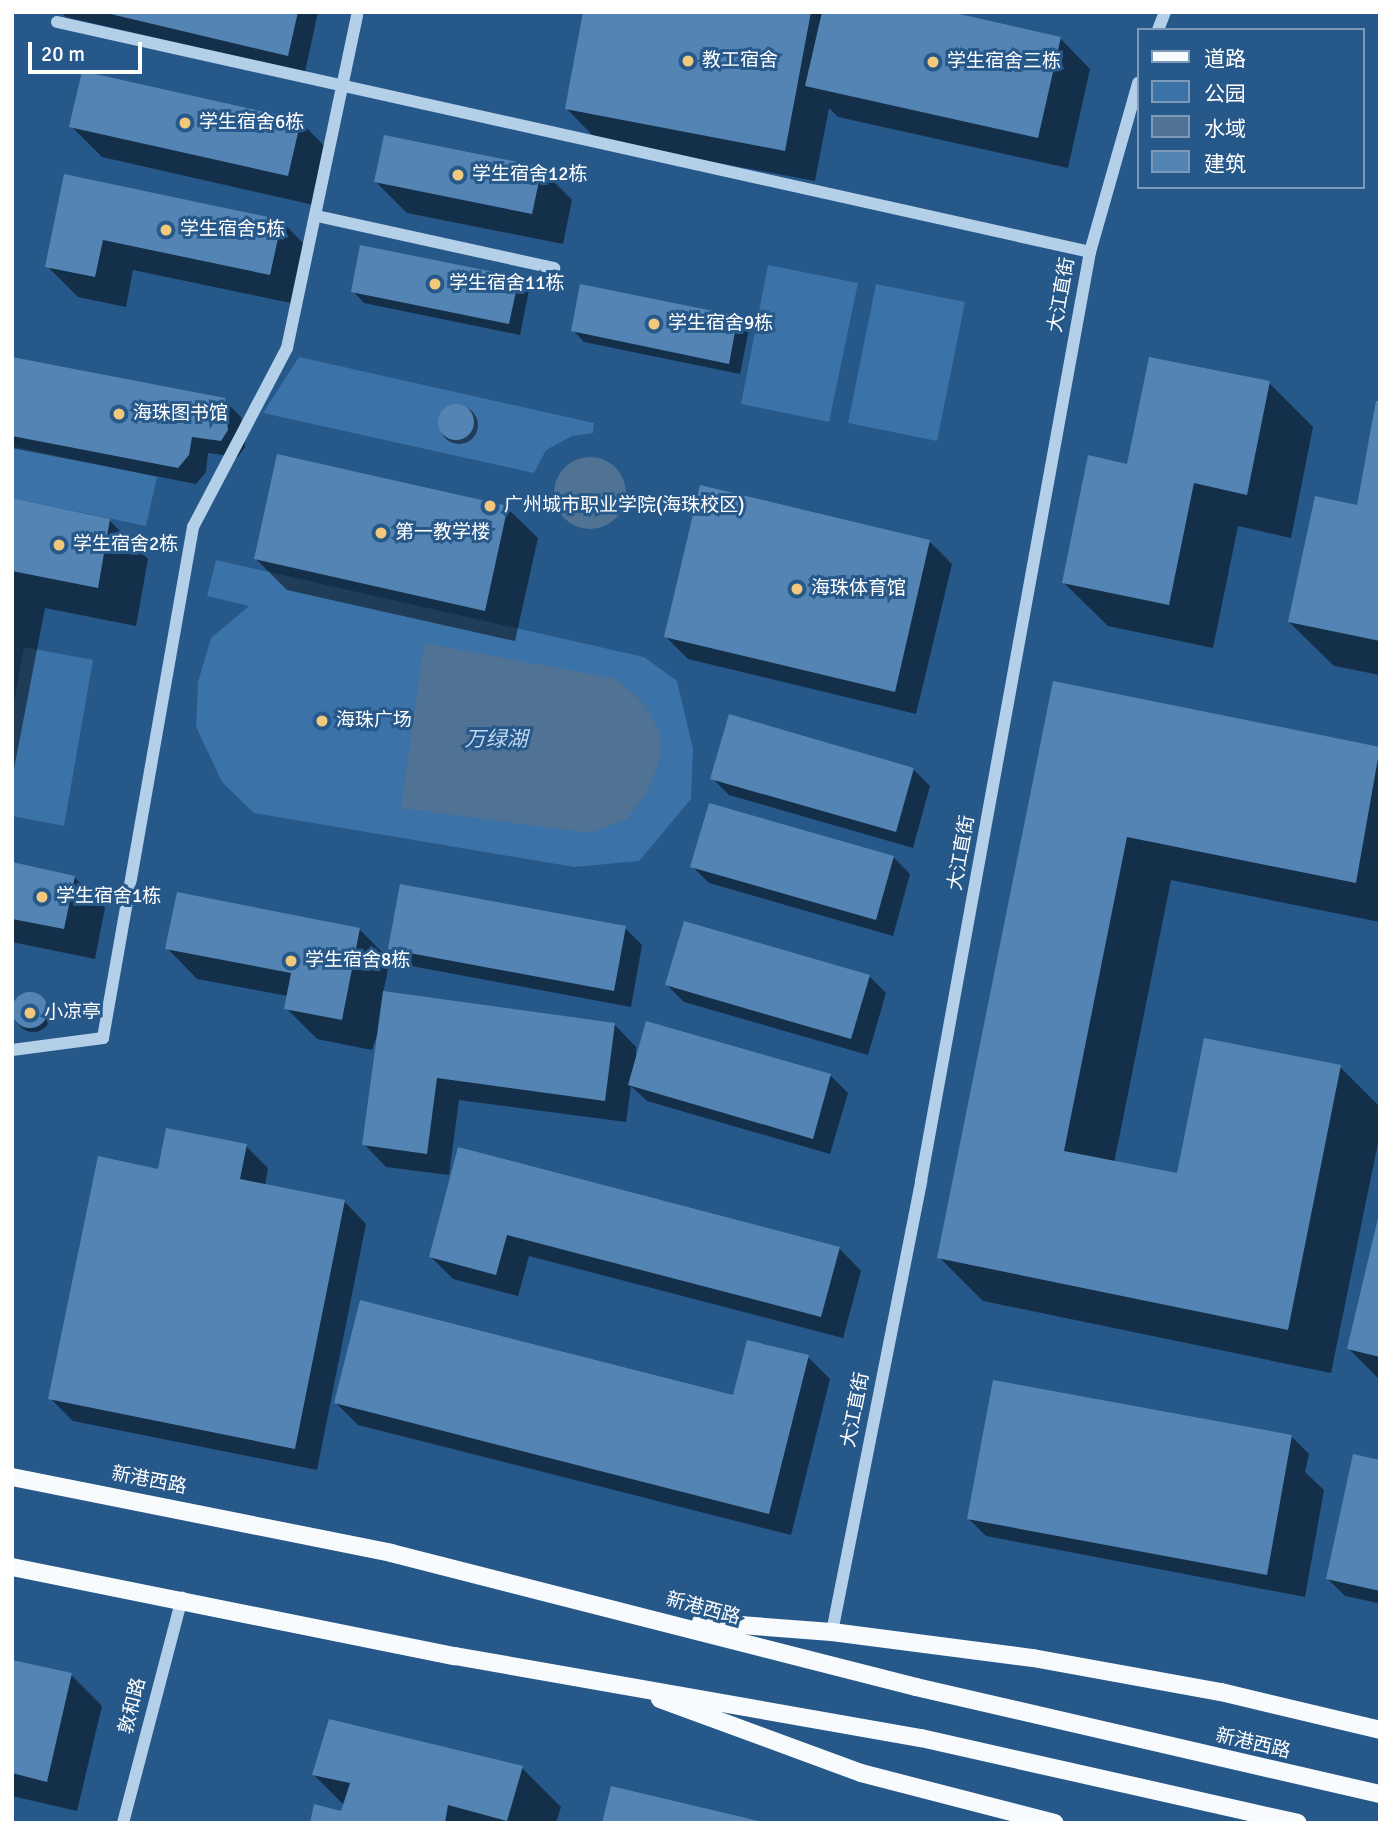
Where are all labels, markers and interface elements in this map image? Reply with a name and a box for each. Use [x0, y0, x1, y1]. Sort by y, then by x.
scale bar [32, 28, 145, 72]
legend [1136, 28, 1364, 189]
text: 20 m [41, 41, 85, 67]
text: 道路 [1204, 46, 1246, 72]
place label: 教工宿舍 [702, 50, 778, 72]
place label: 学生宿舍三栋 [947, 51, 1061, 73]
marker: 教工宿舍 [680, 53, 696, 69]
marker: 学生宿舍三栋 [925, 54, 941, 70]
text: 公园 [1204, 81, 1246, 107]
place label: 学生宿舍6栋 [199, 112, 304, 134]
marker: 学生宿舍6栋 [177, 115, 193, 131]
text: 水域 [1204, 116, 1246, 142]
text: 建筑 [1204, 151, 1246, 177]
place label: 学生宿舍12栋 [472, 164, 588, 186]
marker: 学生宿舍12栋 [450, 167, 466, 183]
place label: 学生宿舍5栋 [180, 219, 285, 241]
marker: 学生宿舍5栋 [158, 222, 174, 238]
street label: 大江直街 [1044, 256, 1080, 334]
place label: 学生宿舍11栋 [449, 273, 565, 295]
marker: 学生宿舍11栋 [427, 276, 443, 292]
place label: 学生宿舍9栋 [668, 313, 773, 335]
marker: 学生宿舍9栋 [646, 316, 662, 332]
place label: 海珠图书馆 [133, 403, 228, 425]
marker: 海珠图书馆 [111, 406, 127, 422]
place label: 广州城市职业学院(海珠校区) [504, 495, 745, 517]
marker: 广州城市职业学院(海珠校区) [482, 498, 498, 514]
place label: 第一教学楼 [395, 522, 490, 544]
marker: 第一教学楼 [373, 525, 389, 541]
place label: 学生宿舍2栋 [73, 534, 178, 556]
marker: 学生宿舍2栋 [51, 537, 67, 553]
place label: 海珠体育馆 [811, 578, 906, 600]
marker: 海珠体育馆 [789, 581, 805, 597]
place label: 海珠广场 [336, 710, 412, 732]
marker: 海珠广场 [314, 713, 330, 729]
water label: 万绿湖 [465, 726, 527, 752]
street label: 大江直街 [944, 814, 980, 892]
place label: 学生宿舍1栋 [56, 886, 161, 908]
marker: 学生宿舍1栋 [34, 889, 50, 905]
place label: 学生宿舍8栋 [305, 950, 410, 972]
marker: 学生宿舍8栋 [283, 953, 299, 969]
place label: 小凉亭 [44, 1002, 101, 1024]
marker: 小凉亭 [22, 1005, 38, 1021]
street label: 大江直街 [838, 1371, 874, 1449]
street label: 新港西路 [110, 1463, 188, 1499]
street label: 新港西路 [663, 1588, 743, 1630]
street label: 敦和路 [115, 1676, 151, 1736]
street label: 新港西路 [1213, 1724, 1293, 1764]

